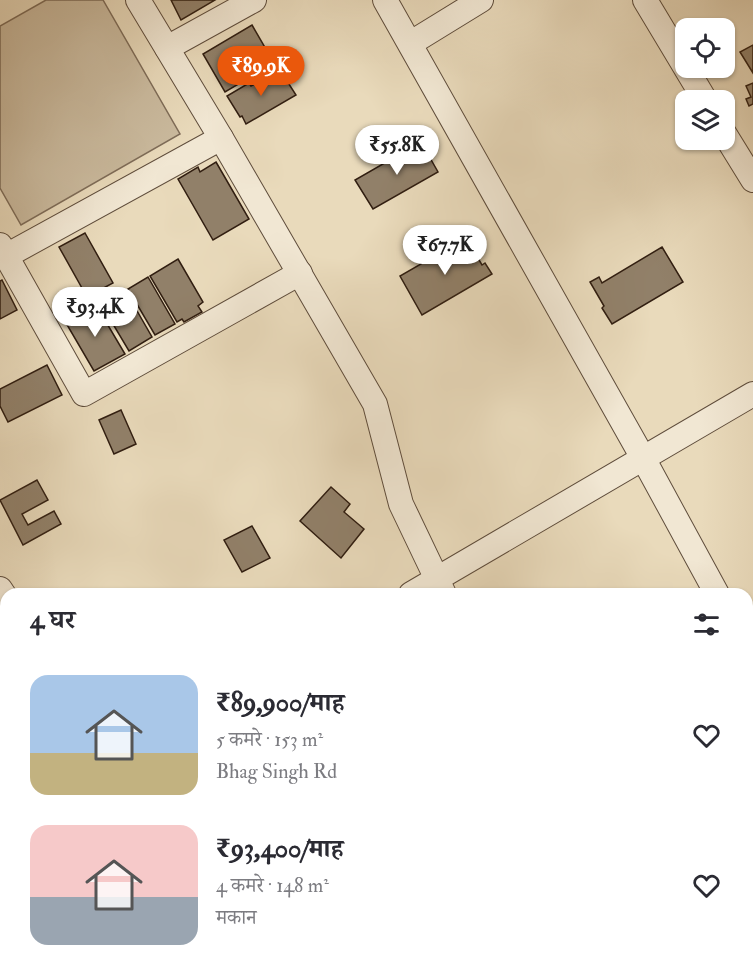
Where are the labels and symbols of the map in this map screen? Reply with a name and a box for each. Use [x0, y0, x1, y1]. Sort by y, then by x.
pin: ₹89.9K [212, 46, 310, 97]
pin: ₹55.8K [348, 125, 446, 176]
pin: ₹67.7K [396, 225, 494, 276]
pin: ₹93.4K [46, 287, 144, 338]

